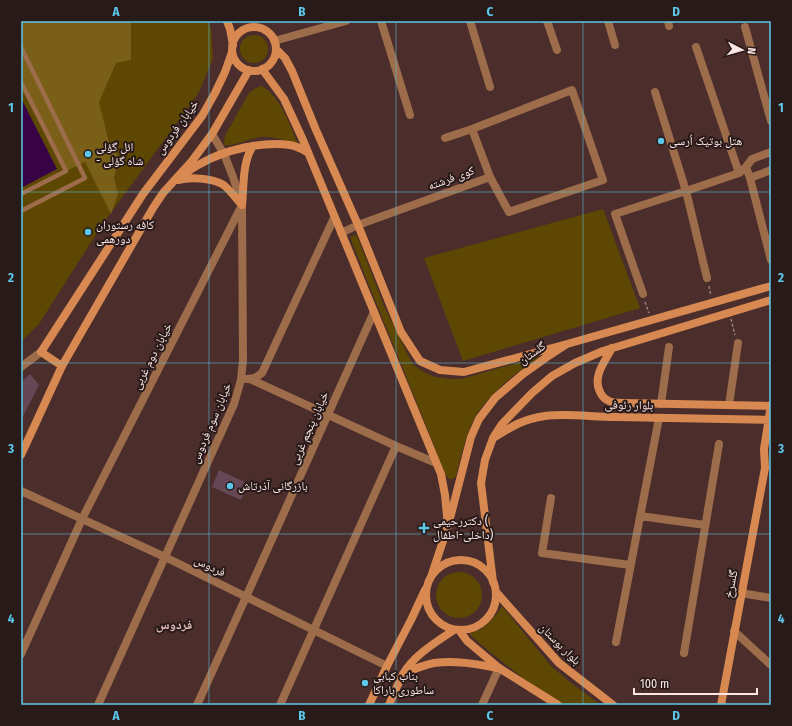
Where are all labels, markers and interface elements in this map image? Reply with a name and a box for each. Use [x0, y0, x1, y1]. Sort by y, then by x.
text: A [111, 4, 120, 19]
text: B [298, 4, 306, 19]
text: C [487, 4, 494, 19]
text: D [672, 4, 680, 19]
north arrow [722, 30, 762, 70]
text: N [745, 47, 758, 55]
street label: خیابان فردوس [153, 97, 202, 157]
text: 1 [8, 100, 14, 115]
text: 1 [778, 100, 784, 115]
place label: هتل بوتیک اُرسی [669, 134, 742, 148]
marker: هتل بوتیک اُرسی [656, 136, 666, 146]
place label: ائل گؤلی - شاه گؤلی [96, 140, 143, 168]
marker: ائل گؤلی - شاه گؤلی [83, 149, 93, 159]
street label: کوی فرشته [426, 163, 476, 193]
place label: کافه رستوران دورهمی [96, 218, 154, 246]
marker: کافه رستوران دورهمی [83, 227, 93, 237]
text: 2 [7, 270, 14, 285]
text: 2 [777, 270, 784, 285]
street label: خیابان دوم غربی [129, 320, 176, 392]
street label: گلستان [516, 339, 548, 367]
street label: خیابان سوم فردوس [188, 380, 235, 466]
street label: خیابان پنجم غربی [287, 389, 332, 467]
street label: بلوار رئوفی [604, 398, 654, 413]
text: 3 [7, 441, 14, 456]
text: 3 [777, 441, 784, 456]
place label: بازرگانی آذرتاش [238, 479, 308, 493]
marker: بازرگانی آذرتاش [225, 481, 235, 491]
place label: دکتررحیمی ( داخلی-اطفال) [433, 514, 494, 542]
marker: دکتررحیمی ( داخلی-اطفال) [418, 522, 430, 534]
street label: فردوس [192, 553, 228, 579]
street label: گلسرخ [721, 569, 741, 599]
text: 4 [8, 611, 15, 626]
text: 4 [778, 611, 785, 626]
district label: فردوس [156, 617, 192, 633]
street label: بلوار بوستان [536, 620, 584, 668]
place label: بناب کبابی ساطوری باراکا [373, 669, 434, 697]
scale bar [634, 670, 757, 696]
text: 100 m [640, 677, 669, 691]
marker: بناب کبابی ساطوری باراکا [360, 678, 370, 688]
text: A [111, 708, 120, 723]
text: B [298, 708, 306, 723]
text: C [487, 708, 494, 723]
text: D [672, 708, 680, 723]

